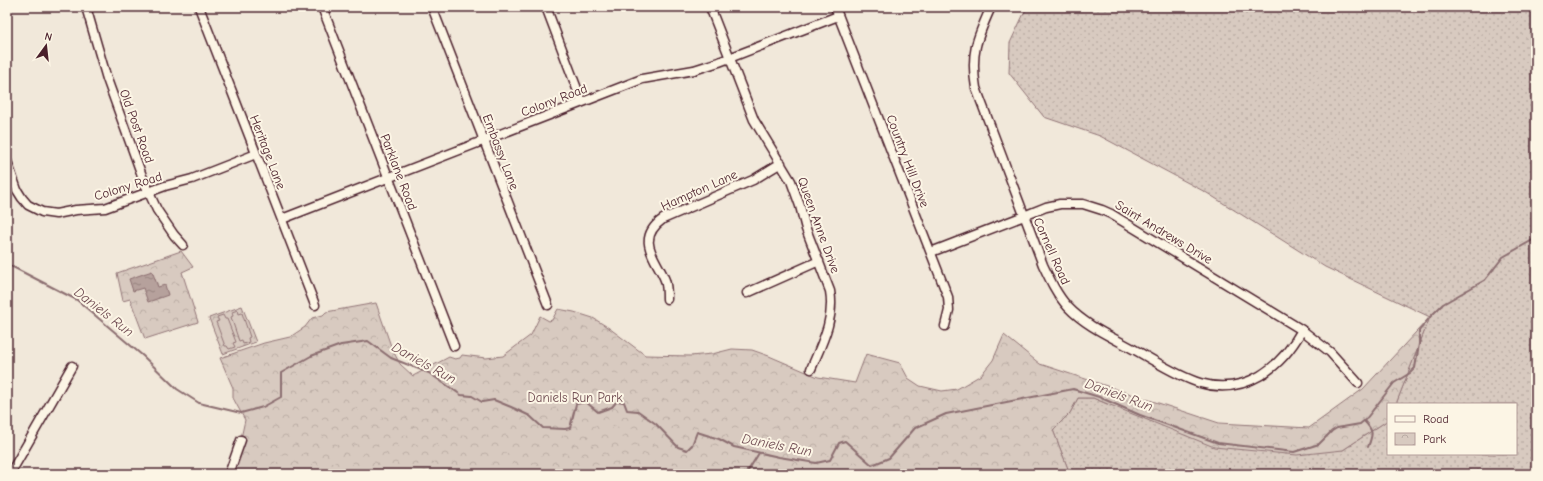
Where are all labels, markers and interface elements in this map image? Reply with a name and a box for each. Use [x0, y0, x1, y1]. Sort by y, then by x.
north arrow [26, 26, 66, 66]
text: N [43, 30, 54, 44]
street label: Colony Road [519, 80, 589, 120]
street label: Old Post Road [117, 87, 157, 165]
street label: Embassy Lane [480, 112, 522, 192]
street label: Heritage Lane [247, 113, 289, 192]
street label: Country Hill Drive [883, 113, 933, 210]
street label: Parklane Road [378, 132, 420, 212]
street label: Hampton Lane [658, 166, 740, 214]
street label: Colony Road [92, 169, 164, 203]
street label: Queen Anne Drive [795, 175, 844, 276]
street label: Saint Andrews Drive [1113, 197, 1216, 267]
street label: Cornell Road [1031, 215, 1073, 287]
water label: Daniels Run [71, 283, 137, 341]
water label: Daniels Run [389, 338, 459, 388]
water label: Daniels Run [1083, 375, 1155, 415]
park label: Daniels Run Park [528, 390, 623, 405]
legend [1387, 403, 1517, 455]
text: Road [1423, 412, 1449, 426]
water label: Daniels Run [741, 430, 814, 460]
text: Park [1423, 432, 1446, 446]

